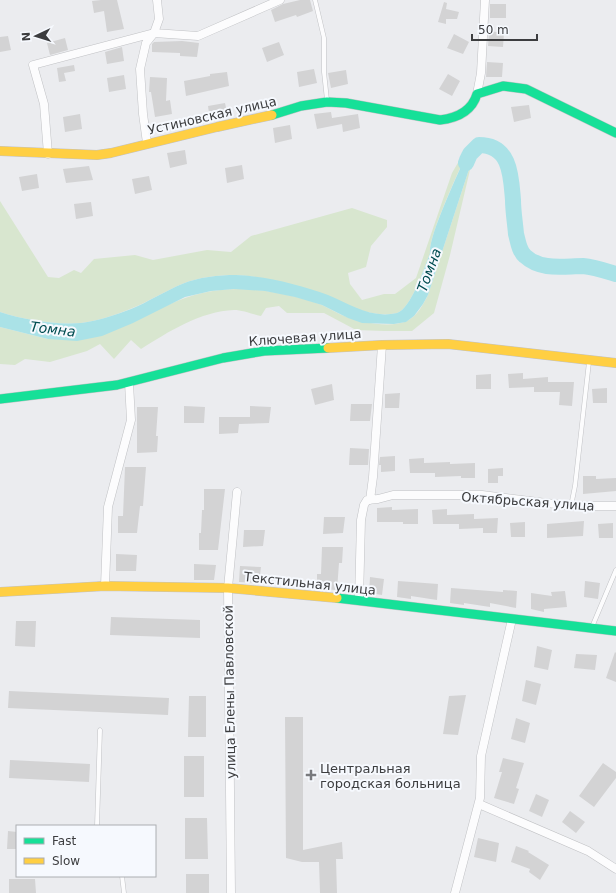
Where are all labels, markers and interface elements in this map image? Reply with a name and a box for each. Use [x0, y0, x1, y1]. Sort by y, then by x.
north arrow [16, 16, 56, 56]
scale bar [472, 16, 537, 42]
text: 50 m [478, 23, 509, 37]
text: N [20, 32, 33, 42]
street label: Устиновская улица [146, 93, 278, 138]
water label: Томна [414, 246, 444, 294]
water label: Томна [29, 318, 77, 340]
street label: Ключевая улица [248, 326, 362, 349]
street label: Октябрьская улица [461, 489, 595, 514]
street label: Текстильная улица [242, 569, 377, 598]
street label: улица Елены Павловской [220, 605, 239, 779]
place label: Центральная городская больница [320, 761, 461, 791]
marker: Центральная городская больница [305, 769, 317, 781]
legend [16, 825, 156, 877]
text: Fast [52, 834, 76, 848]
text: Slow [52, 854, 80, 868]

